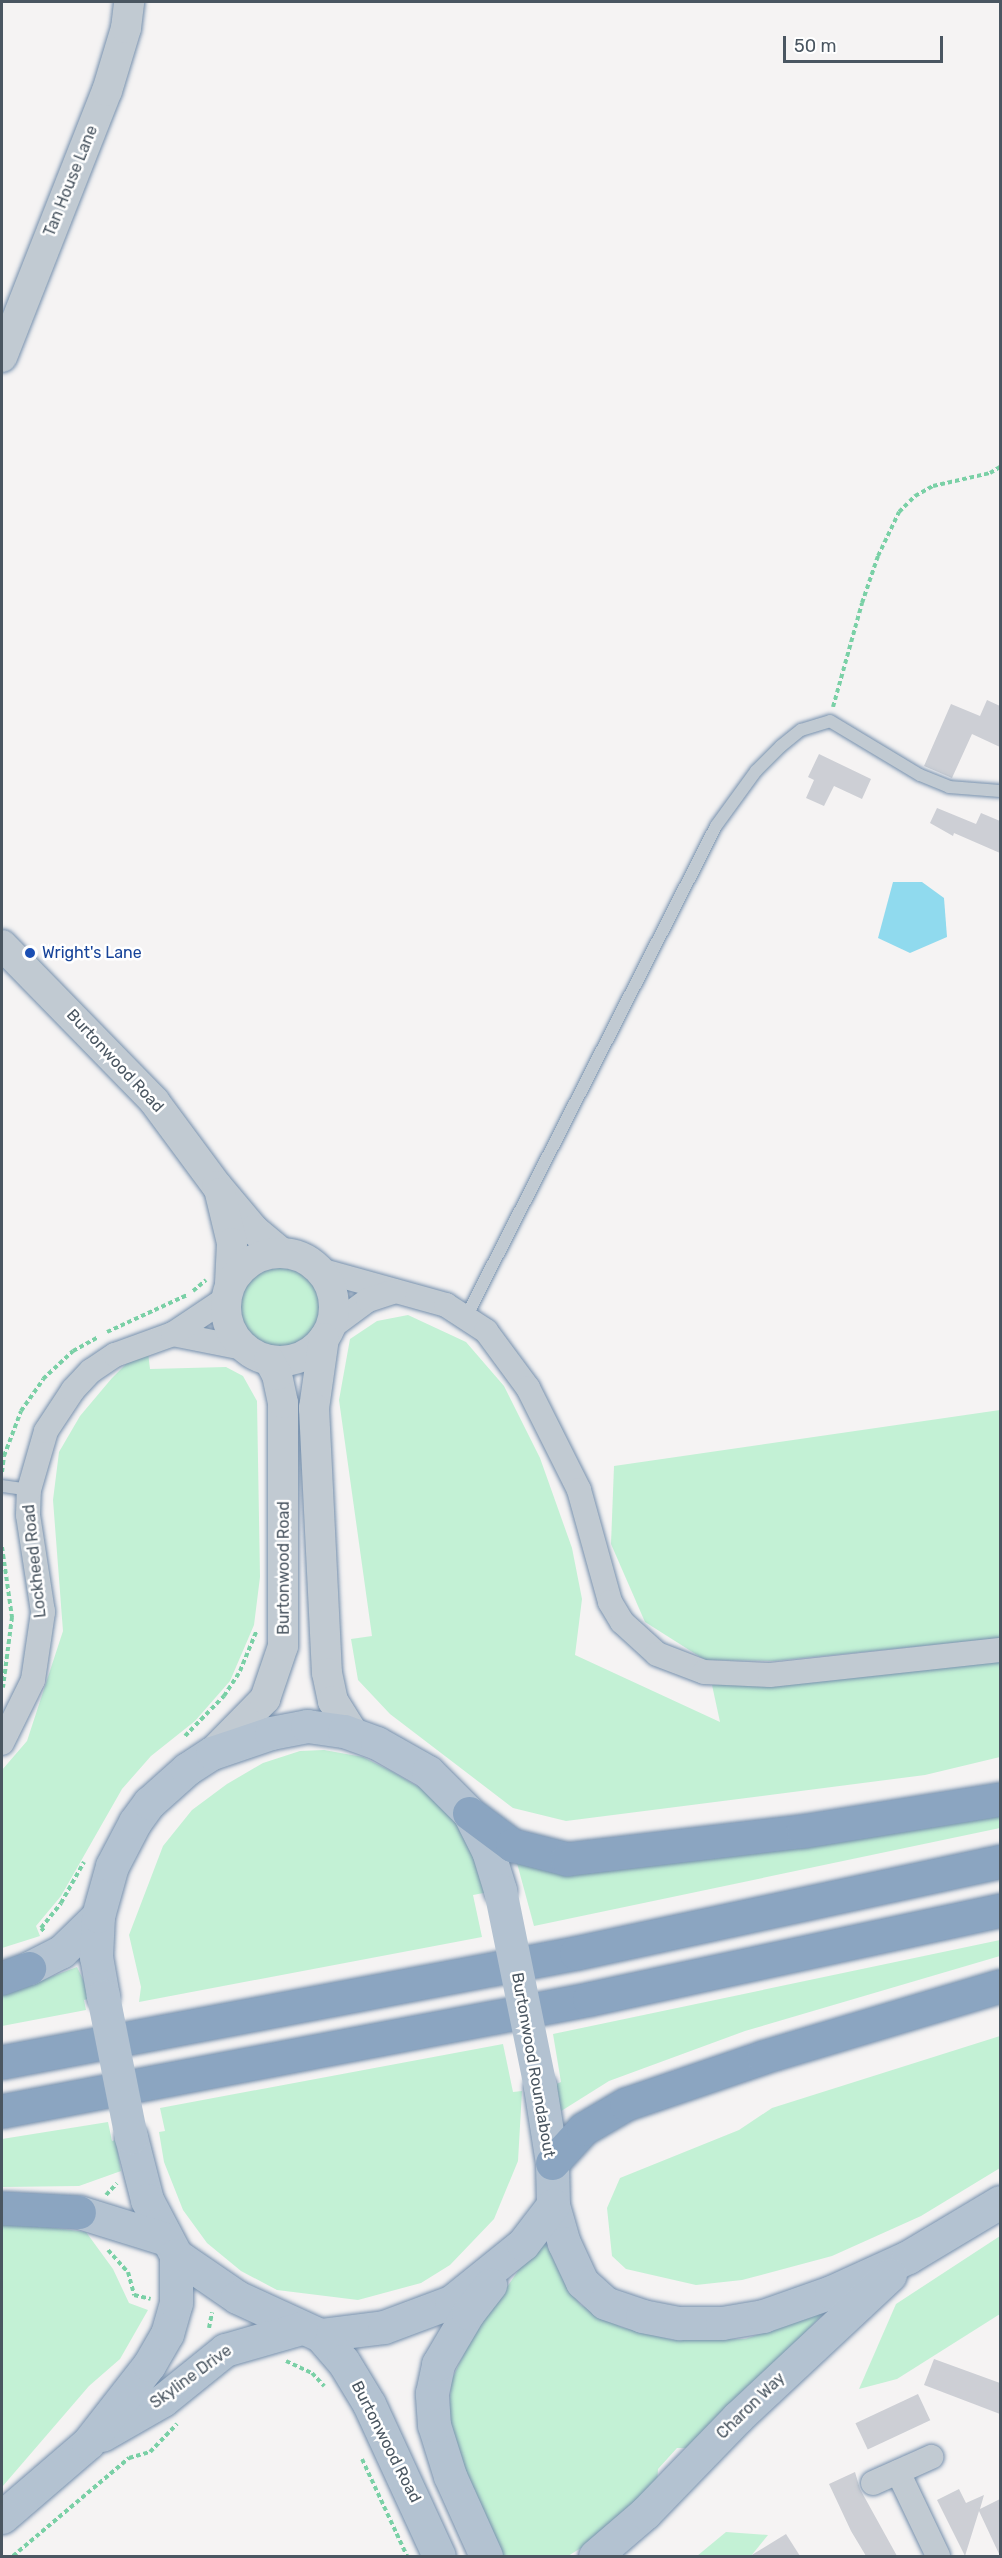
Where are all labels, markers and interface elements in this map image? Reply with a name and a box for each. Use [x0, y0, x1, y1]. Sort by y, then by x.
scale bar [786, 24, 946, 62]
text: 50 m [794, 35, 837, 57]
street label: Tan House Lane [40, 123, 102, 239]
place label: Wright's Lane [42, 943, 142, 963]
marker: Wright's Lane [23, 946, 37, 960]
street label: Burtonwood Road [62, 1006, 168, 1116]
street label: Burtonwood Road [274, 1501, 294, 1635]
street label: Lockheed Road [19, 1503, 51, 1619]
street label: Burtonwood Roundabout [507, 1971, 559, 2159]
street label: Skyline Drive [147, 2341, 235, 2413]
street label: Charon Way [713, 2369, 789, 2443]
street label: Burtonwood Road [347, 2378, 425, 2506]

